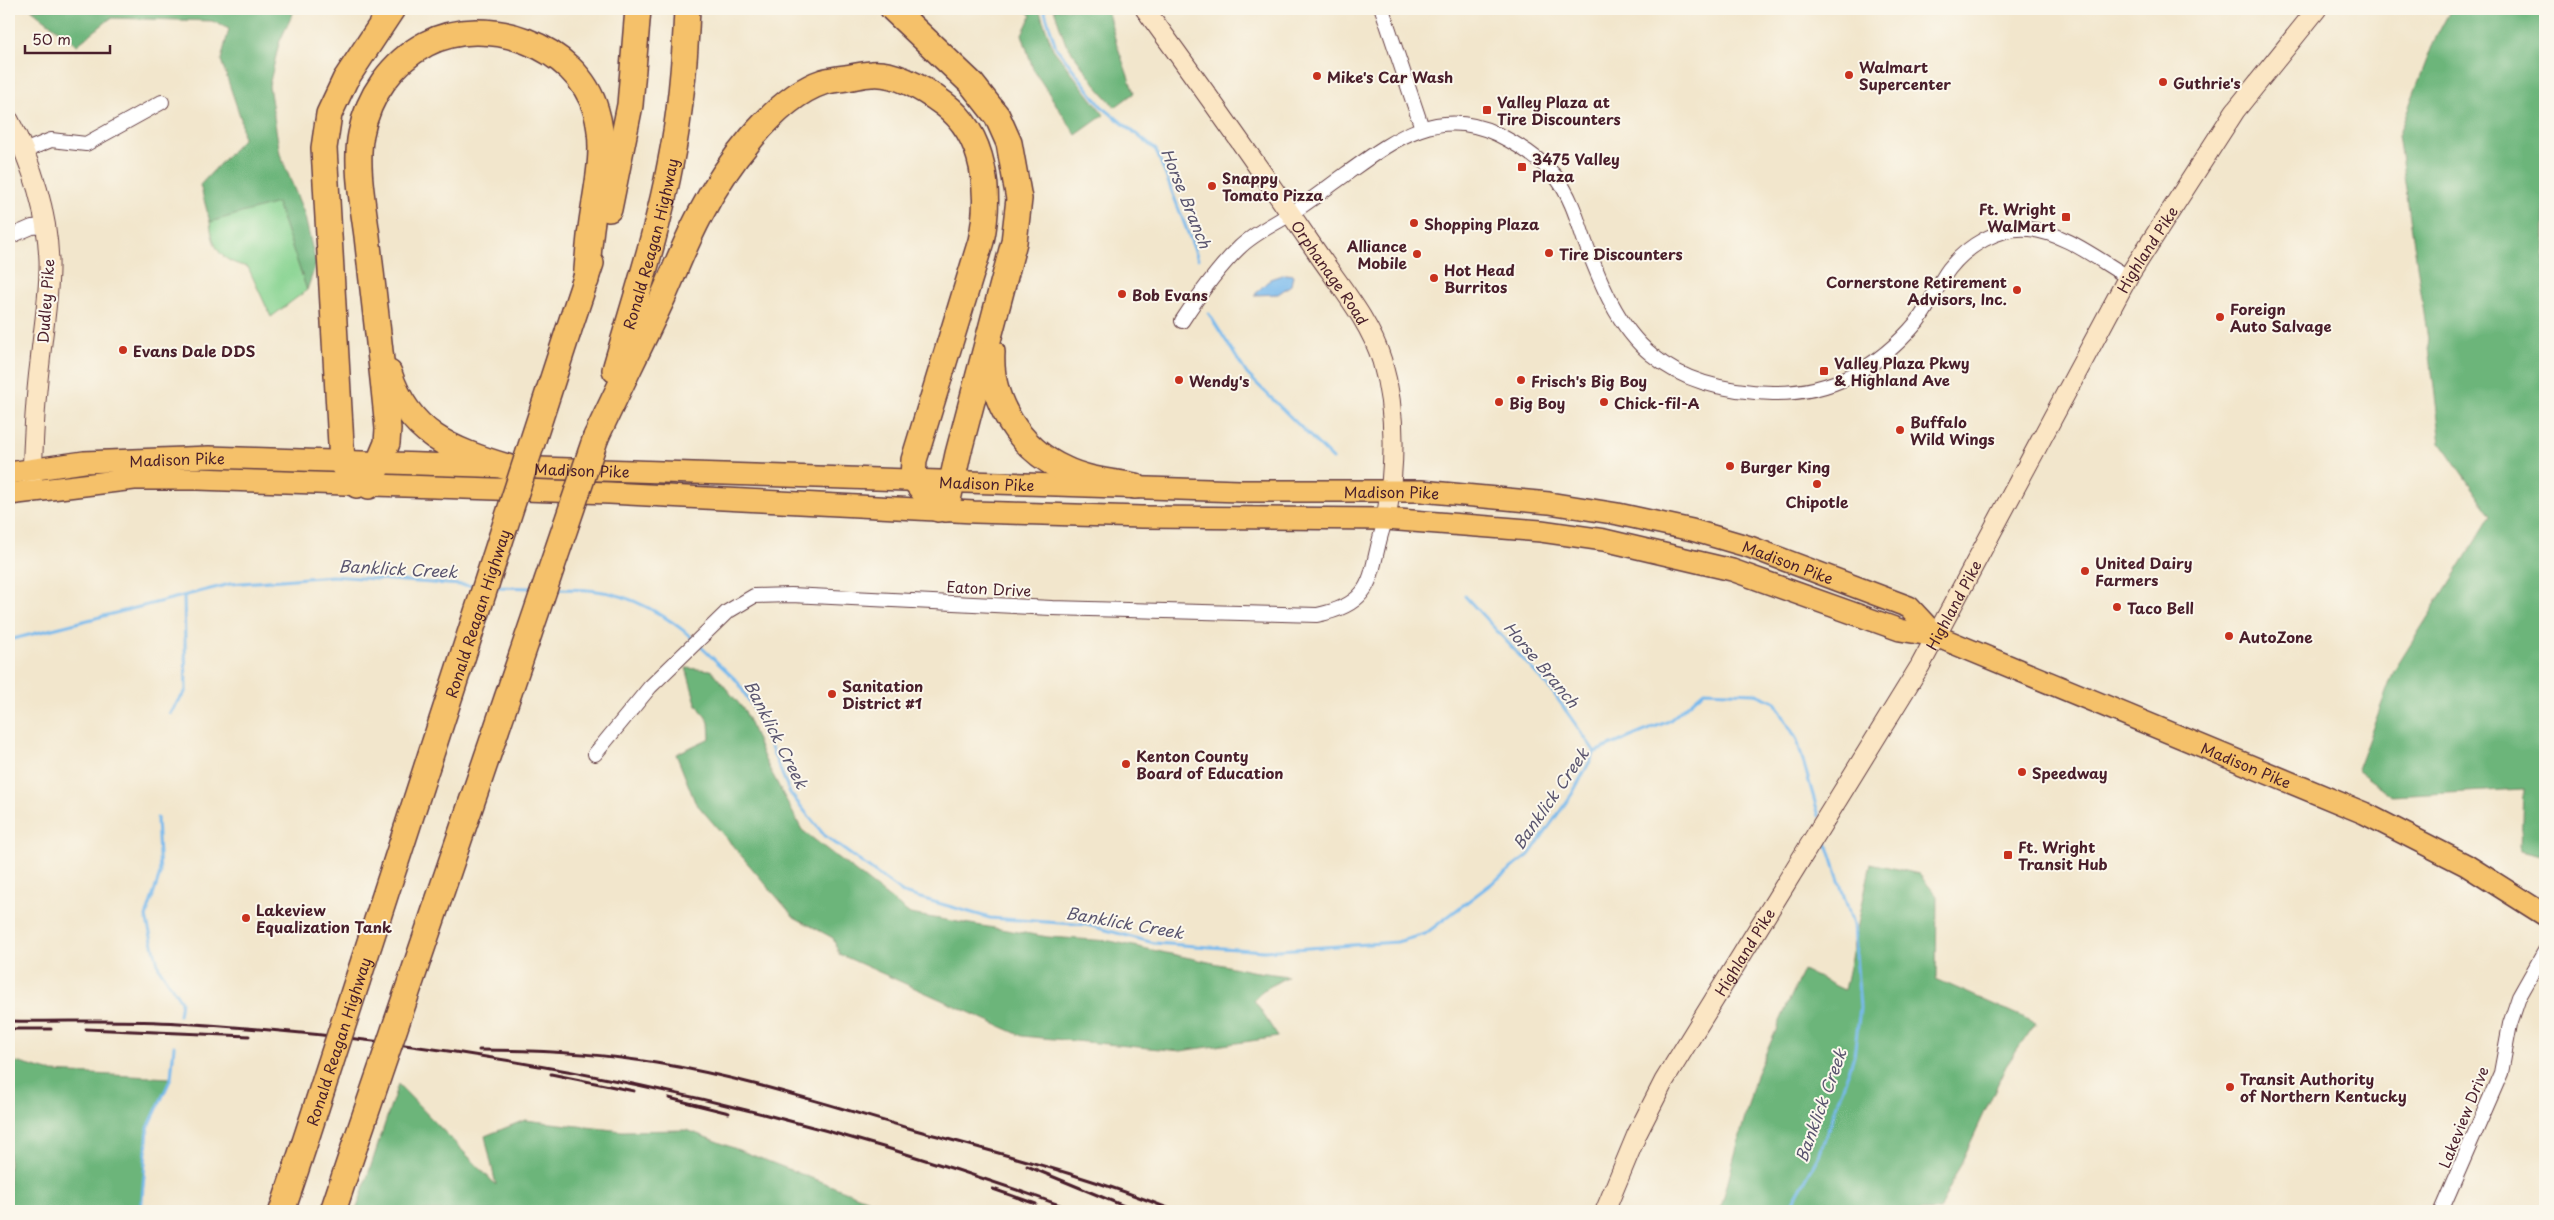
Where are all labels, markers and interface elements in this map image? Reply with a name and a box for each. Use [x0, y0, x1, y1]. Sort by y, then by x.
scale bar [25, 22, 110, 54]
text: 50 m [32, 27, 71, 50]
place label: Walmart Supercenter [1859, 55, 1951, 95]
place label: Mike's Car Wash [1327, 65, 1453, 88]
marker: Walmart Supercenter [1843, 69, 1855, 81]
marker: Mike's Car Wash [1311, 70, 1323, 82]
place label: Guthrie's [2173, 71, 2241, 94]
marker: Guthrie's [2157, 76, 2169, 88]
place label: Valley Plaza at Tire Discounters [1497, 90, 1621, 130]
marker: Valley Plaza at Tire Discounters [1481, 104, 1493, 116]
water label: Horse Branch [1156, 144, 1218, 252]
place label: 3475 Valley Plaza [1532, 147, 1620, 187]
street label: Ronald Reagan Highway [616, 156, 683, 332]
marker: 3475 Valley Plaza [1516, 161, 1528, 173]
place label: Snappy Tomato Pizza [1222, 166, 1323, 206]
marker: Snappy Tomato Pizza [1206, 180, 1218, 192]
place label: Ft. Wright WalMart [1979, 197, 2056, 237]
street label: Highland Pike [2110, 201, 2183, 297]
marker: Ft. Wright WalMart [2060, 211, 2072, 223]
place label: Shopping Plaza [1424, 212, 1540, 235]
street label: Orphanage Road [1286, 215, 1375, 329]
marker: Shopping Plaza [1408, 217, 1420, 229]
place label: Alliance Mobile [1346, 234, 1408, 274]
place label: Tire Discounters [1559, 242, 1683, 265]
marker: Tire Discounters [1543, 247, 1555, 259]
marker: Alliance Mobile [1411, 248, 1423, 260]
street label: Dudley Pike [31, 258, 59, 344]
place label: Hot Head Burritos [1444, 258, 1515, 298]
place label: Cornerstone Retirement Advisors, Inc. [1826, 270, 2007, 310]
marker: Hot Head Burritos [1428, 272, 1440, 284]
place label: Bob Evans [1132, 283, 1208, 306]
marker: Cornerstone Retirement Advisors, Inc. [2011, 284, 2023, 296]
marker: Bob Evans [1116, 288, 1128, 300]
place label: Foreign Auto Salvage [2230, 297, 2332, 337]
marker: Foreign Auto Salvage [2214, 311, 2226, 323]
place label: Evans Dale DDS [133, 339, 255, 362]
marker: Evans Dale DDS [117, 344, 129, 356]
place label: Valley Plaza Pkwy & Highland Ave [1834, 351, 1970, 391]
marker: Valley Plaza Pkwy & Highland Ave [1818, 365, 1830, 377]
place label: Wendy's [1189, 369, 1249, 392]
place label: Frisch's Big Boy [1531, 369, 1647, 392]
marker: Wendy's [1173, 374, 1185, 386]
marker: Frisch's Big Boy [1515, 374, 1527, 386]
place label: Big Boy [1509, 391, 1565, 414]
place label: Chick-fil-A [1614, 391, 1700, 414]
marker: Big Boy [1493, 396, 1505, 408]
marker: Chick-fil-A [1598, 396, 1610, 408]
place label: Buffalo Wild Wings [1910, 410, 1995, 450]
marker: Buffalo Wild Wings [1894, 424, 1906, 436]
street label: Madison Pike [129, 445, 225, 472]
place label: Burger King [1740, 455, 1830, 478]
street label: Madison Pike [534, 456, 630, 482]
marker: Burger King [1724, 460, 1736, 472]
street label: Madison Pike [939, 470, 1035, 496]
marker: Chipotle [1811, 478, 1823, 490]
street label: Madison Pike [1344, 480, 1440, 504]
place label: Chipotle [1785, 490, 1849, 513]
street label: Ronald Reagan Highway [438, 526, 515, 701]
street label: Madison Pike [1740, 534, 1837, 589]
place label: United Dairy Farmers [2095, 551, 2193, 591]
water label: Banklick Creek [338, 553, 459, 583]
street label: Highland Pike [1919, 555, 1986, 654]
marker: United Dairy Farmers [2079, 565, 2091, 577]
street label: Eaton Drive [946, 574, 1032, 602]
place label: Taco Bell [2127, 596, 2194, 619]
marker: Taco Bell [2111, 601, 2123, 613]
water label: Horse Branch [1499, 616, 1586, 713]
place label: AutoZone [2239, 625, 2313, 648]
marker: AutoZone [2223, 630, 2235, 642]
place label: Sanitation District #1 [842, 674, 923, 714]
water label: Banklick Creek [739, 676, 815, 793]
marker: Sanitation District #1 [826, 688, 838, 700]
street label: Madison Pike [2198, 735, 2295, 793]
water label: Banklick Creek [1506, 741, 1595, 854]
place label: Kenton County Board of Education [1136, 744, 1284, 784]
marker: Kenton County Board of Education [1120, 758, 1132, 770]
place label: Speedway [2032, 761, 2108, 784]
marker: Speedway [2016, 766, 2028, 778]
place label: Ft. Wright Transit Hub [2018, 835, 2108, 875]
marker: Ft. Wright Transit Hub [2002, 849, 2014, 861]
place label: Lakeview Equalization Tank [256, 898, 392, 938]
water label: Banklick Creek [1064, 900, 1187, 944]
street label: Highland Pike [1708, 903, 1780, 1000]
marker: Lakeview Equalization Tank [240, 912, 252, 924]
street label: Ronald Reagan Highway [299, 954, 376, 1129]
water label: Banklick Creek [1788, 1044, 1852, 1165]
street label: Lakeview Drive [2432, 1062, 2494, 1171]
place label: Transit Authority of Northern Kentucky [2240, 1067, 2407, 1107]
marker: Transit Authority of Northern Kentucky [2224, 1081, 2236, 1093]

